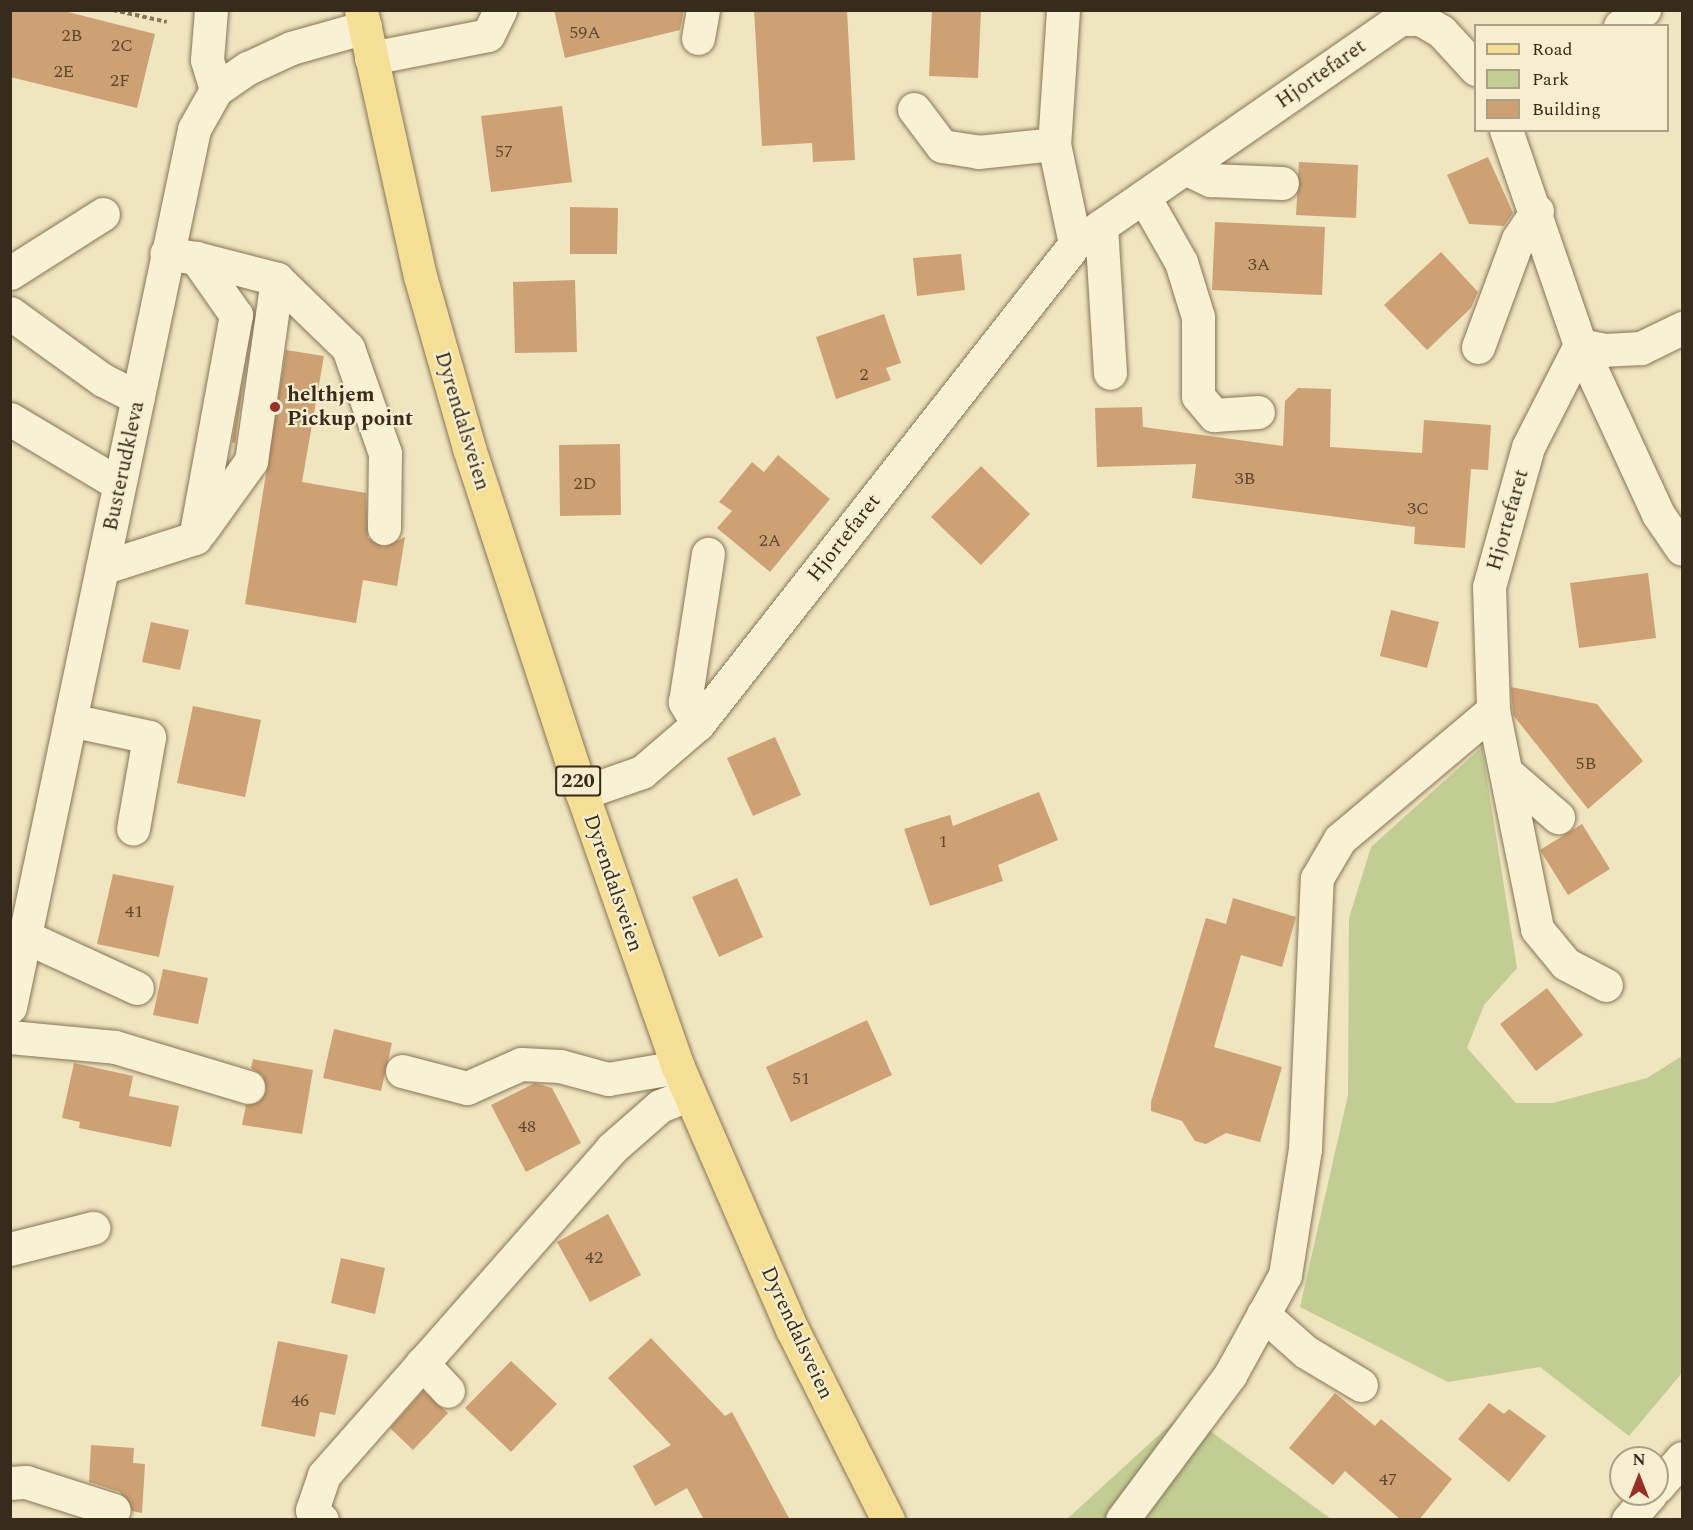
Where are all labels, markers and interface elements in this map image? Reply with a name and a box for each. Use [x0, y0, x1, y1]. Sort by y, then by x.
house number: 59A [569, 22, 601, 44]
legend [1474, 24, 1669, 132]
house number: 2B [62, 25, 82, 47]
street label: Hjortefaret [1271, 34, 1371, 114]
house number: 2C [111, 35, 133, 57]
text: Road [1532, 36, 1573, 63]
house number: 2E [54, 61, 74, 83]
text: Park [1532, 66, 1569, 93]
house number: 2F [110, 70, 130, 92]
text: Building [1532, 96, 1601, 123]
house number: 57 [495, 141, 513, 163]
house number: 3A [1248, 254, 1270, 276]
street label: Dyrendalsveien [429, 349, 495, 493]
house number: 2 [860, 364, 868, 386]
place label: helthjem Pickup point [287, 382, 413, 432]
street label: Busterudkleva [98, 399, 150, 533]
marker: helthjem Pickup point [268, 400, 282, 414]
street label: Hjortefaret [1482, 466, 1534, 574]
house number: 3B [1235, 468, 1255, 490]
house number: 2D [574, 473, 596, 495]
street label: Hjortefaret [802, 489, 886, 587]
house number: 3C [1407, 498, 1429, 520]
house number: 2A [759, 530, 781, 552]
house number: 5B [1576, 753, 1596, 775]
road number: 220 [554, 764, 602, 798]
street label: Dyrendalsveien [578, 811, 648, 955]
house number: 1 [939, 831, 947, 853]
house number: 41 [125, 901, 143, 923]
house number: 51 [792, 1068, 810, 1090]
house number: 48 [518, 1116, 536, 1138]
house number: 42 [585, 1247, 603, 1269]
street label: Dyrendalsveien [755, 1262, 839, 1404]
house number: 46 [291, 1390, 309, 1412]
north arrow [1609, 1446, 1669, 1506]
text: N [1632, 1448, 1646, 1472]
house number: 47 [1379, 1469, 1397, 1491]

